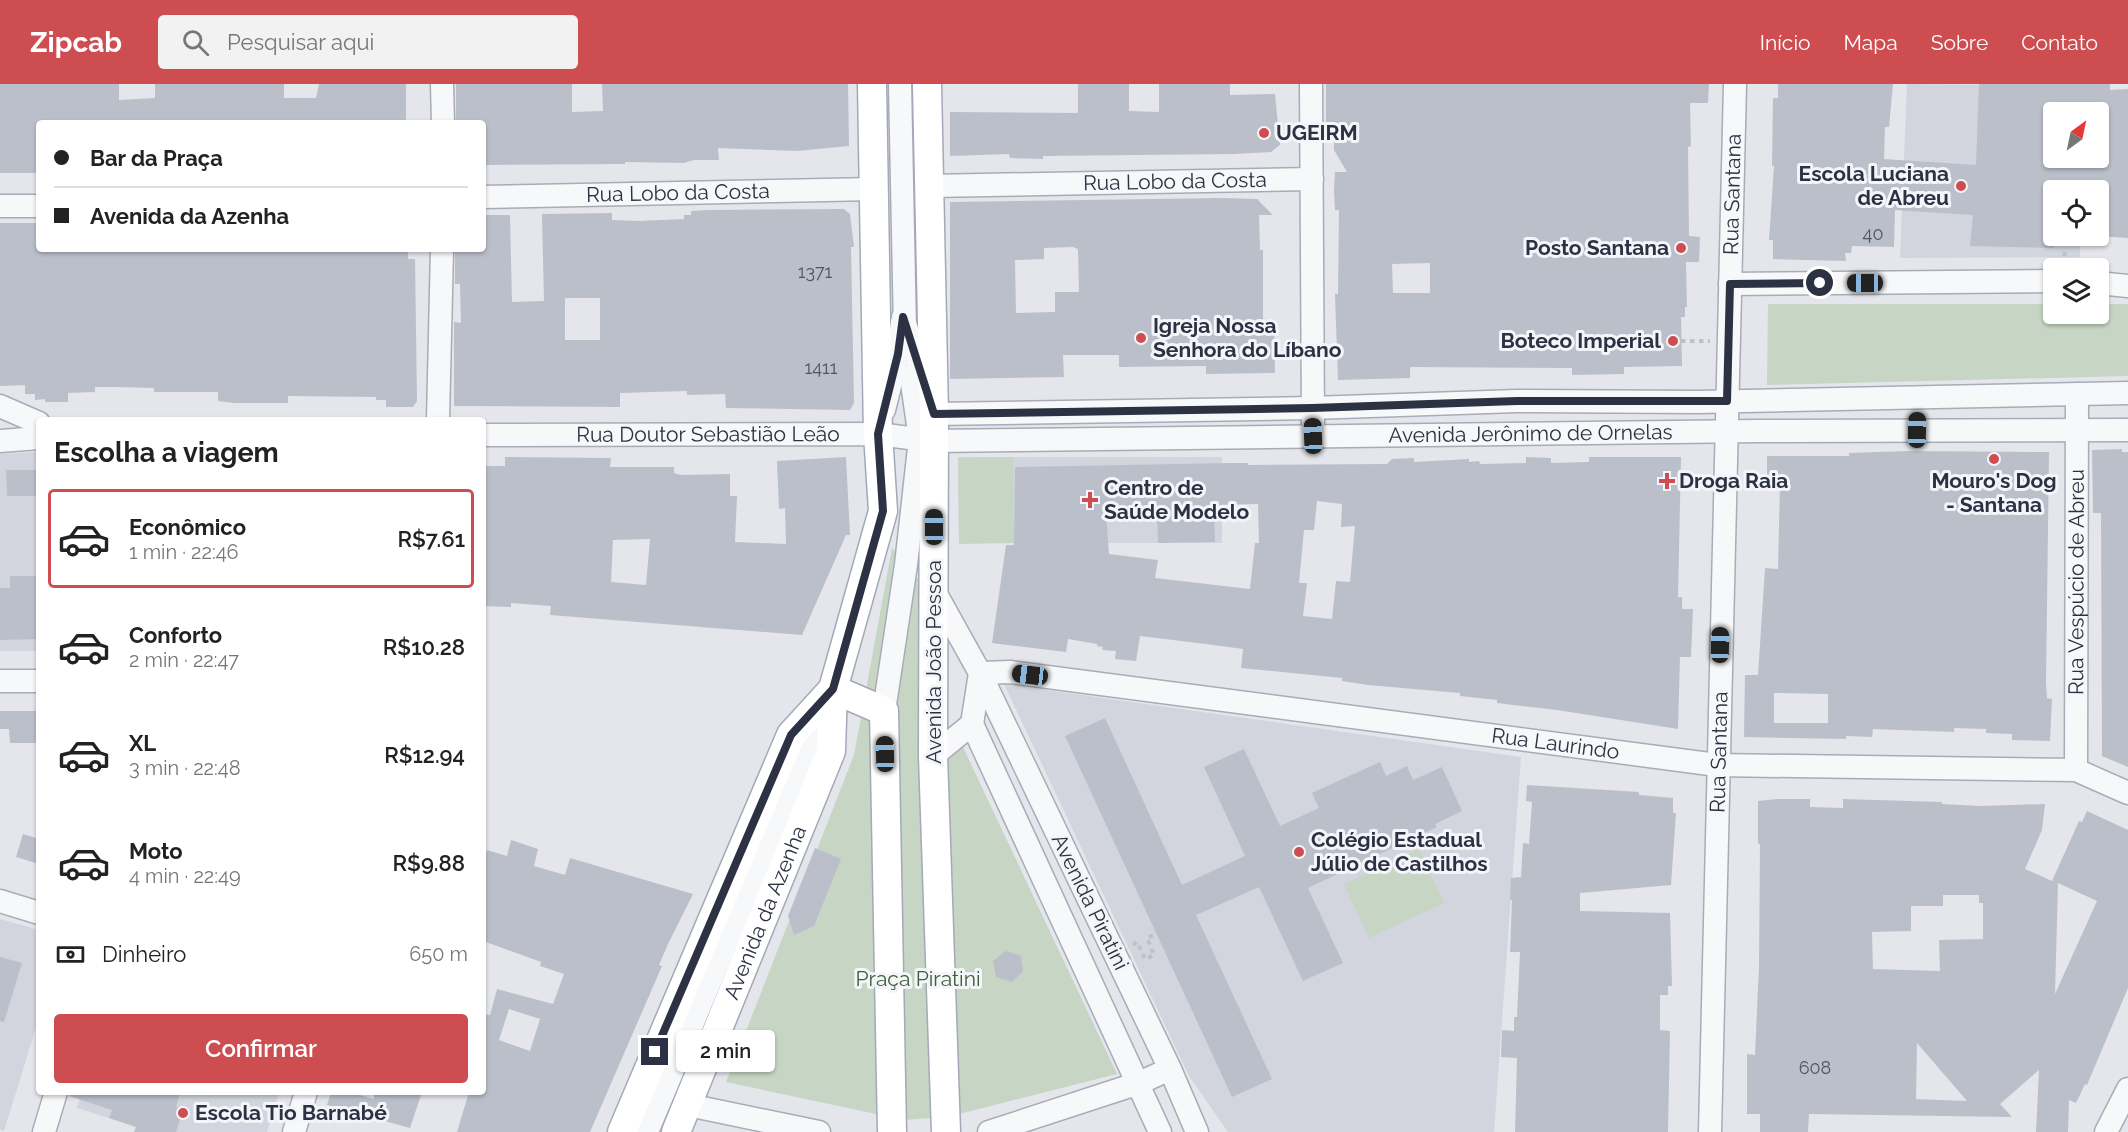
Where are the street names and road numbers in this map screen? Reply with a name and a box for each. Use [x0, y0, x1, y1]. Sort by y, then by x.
street label: Rua Santana [1718, 133, 1746, 255]
street label: Rua Lobo da Costa [1083, 167, 1267, 195]
street label: Rua Lobo da Costa [586, 178, 770, 207]
street label: Avenida Jerônimo de Ornelas [1388, 419, 1673, 447]
street label: Rua Doutor Sebastião Leão [576, 421, 840, 447]
street label: Rua Vespúcio de Abreu [2063, 469, 2089, 695]
street label: Avenida João Pessoa [921, 560, 946, 764]
street label: Rua Santana [1705, 691, 1733, 813]
street label: Rua Laurindo [1490, 722, 1621, 764]
street label: Avenida da Azenha [718, 822, 811, 1003]
street label: Avenida Piratini [1047, 830, 1134, 974]

